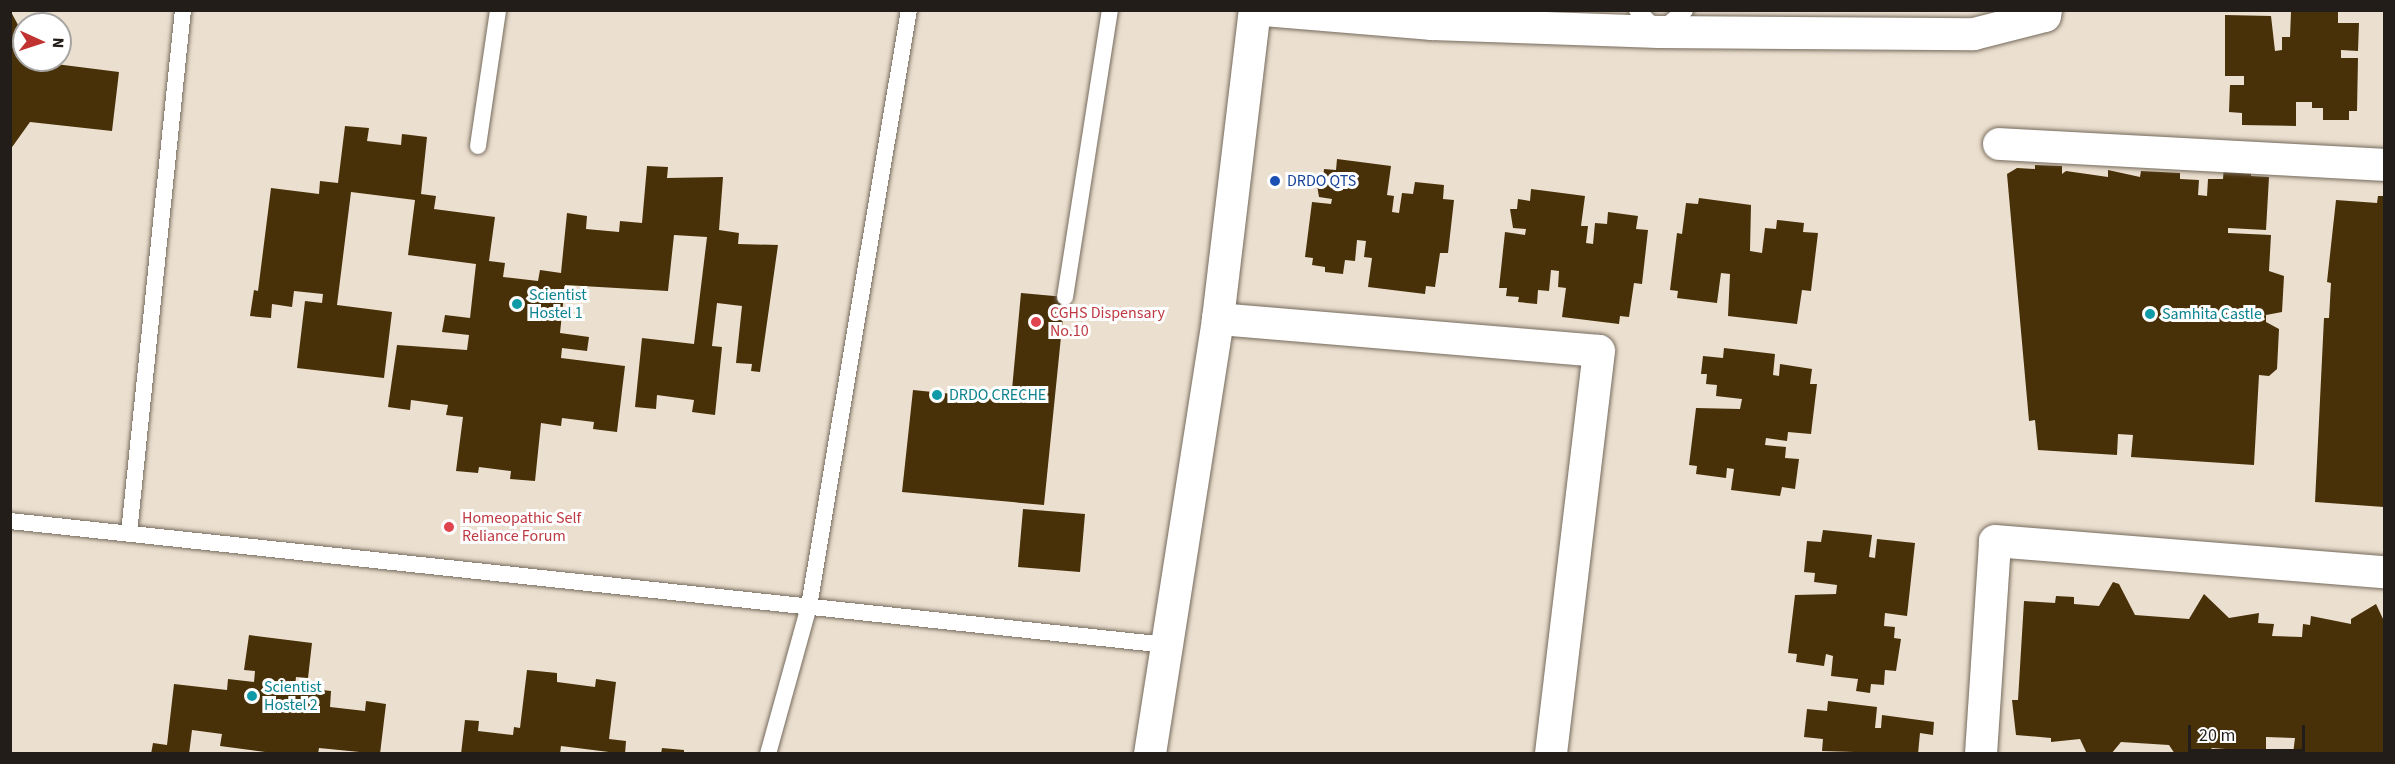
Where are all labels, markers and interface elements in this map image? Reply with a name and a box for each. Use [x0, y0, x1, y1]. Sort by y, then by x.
north arrow [12, 12, 72, 72]
text: N [47, 37, 69, 49]
place label: DRDO QTS [1287, 171, 1356, 191]
marker: DRDO QTS [1268, 174, 1282, 188]
place label: Scientist Hostel 1 [529, 285, 587, 323]
marker: Scientist Hostel 1 [510, 297, 524, 311]
place label: CGHS Dispensary No.10 [1050, 303, 1165, 341]
place label: Samhita Castle [2162, 304, 2262, 324]
marker: Samhita Castle [2143, 307, 2157, 321]
marker: CGHS Dispensary No.10 [1027, 313, 1045, 331]
place label: DRDO CRECHE [949, 385, 1046, 405]
marker: DRDO CRECHE [930, 388, 944, 402]
place label: Homeopathic Self Reliance Forum [462, 508, 581, 546]
marker: Homeopathic Self Reliance Forum [440, 518, 458, 536]
place label: Scientist Hostel 2 [264, 677, 322, 715]
marker: Scientist Hostel 2 [245, 689, 259, 703]
scale bar [2191, 713, 2308, 751]
text: 20 m [2199, 723, 2235, 748]

